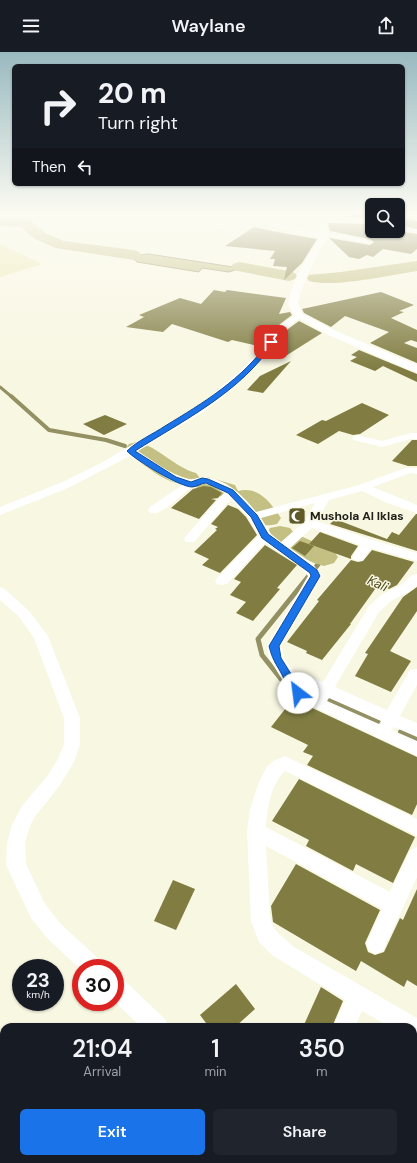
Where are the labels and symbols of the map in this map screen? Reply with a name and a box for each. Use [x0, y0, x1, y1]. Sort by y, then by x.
pin [254, 325, 288, 359]
mosque icon: Mushola Al Iklas [287, 506, 307, 526]
place label: Mushola Al Iklas [310, 508, 404, 524]
water label: Kali [365, 571, 391, 596]
position arrow [277, 672, 319, 714]
speed limit sign: 30 [72, 959, 124, 1011]

